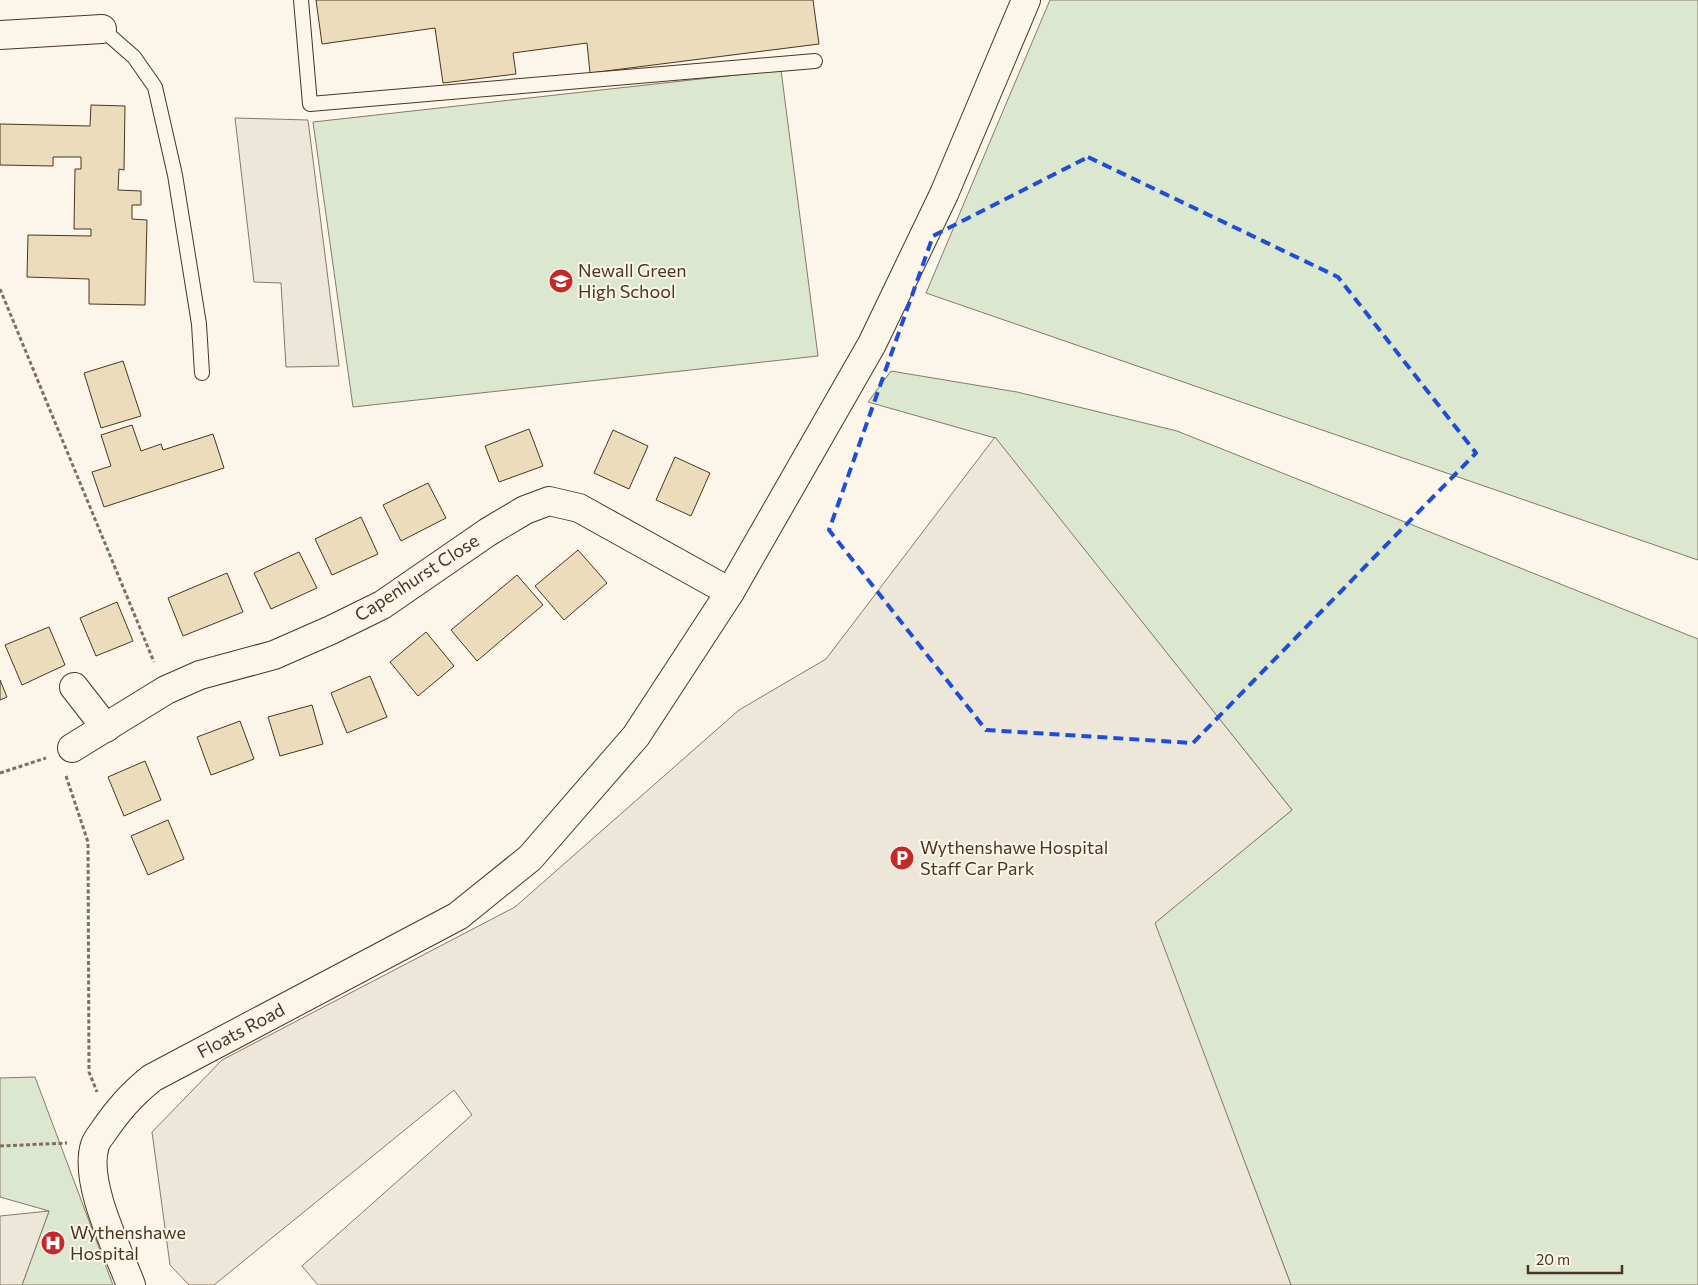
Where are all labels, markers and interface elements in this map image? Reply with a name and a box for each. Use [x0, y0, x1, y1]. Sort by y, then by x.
place label: Newall Green High School [578, 259, 686, 302]
school or university icon: Newall Green High School [548, 268, 574, 294]
street label: Capenhurst Close [350, 529, 483, 625]
place label: Wythenshawe Hospital Staff Car Park [920, 836, 1108, 879]
parking icon: Wythenshawe Hospital Staff Car Park [889, 845, 915, 871]
street label: Floats Road [193, 998, 288, 1062]
place label: Wythenshawe Hospital [70, 1221, 186, 1264]
hospital icon: Wythenshawe Hospital [40, 1230, 66, 1256]
scale bar [1528, 1242, 1622, 1274]
text: 20 m [1536, 1250, 1570, 1268]

